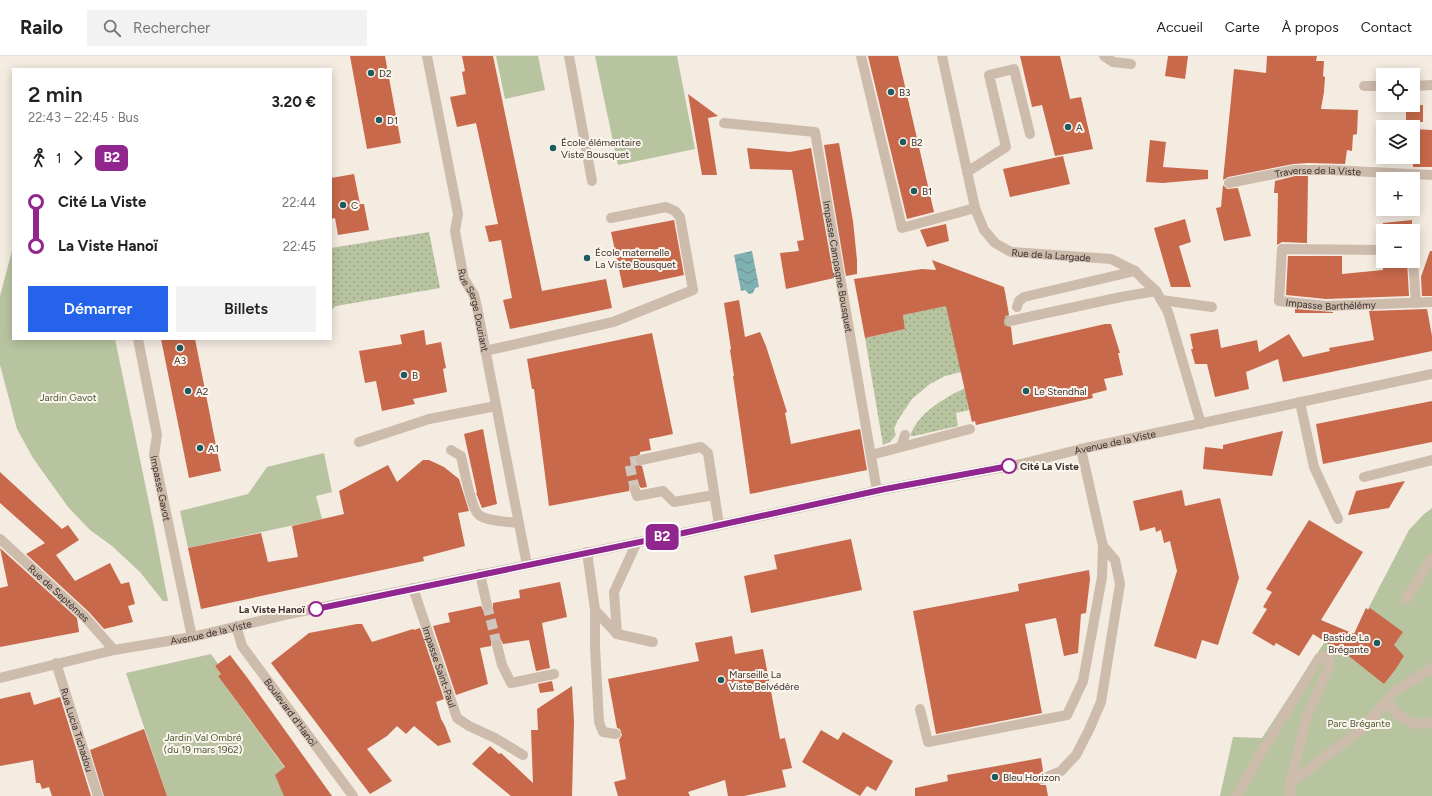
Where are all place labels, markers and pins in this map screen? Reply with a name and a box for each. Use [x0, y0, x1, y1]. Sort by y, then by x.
place label: D2 [379, 67, 391, 80]
marker: D2 [366, 68, 376, 78]
place label: B3 [899, 86, 911, 99]
marker: B3 [886, 87, 896, 97]
place label: D1 [387, 114, 398, 127]
marker: D1 [374, 115, 384, 125]
place label: A [1076, 121, 1083, 134]
marker: A [1063, 122, 1073, 132]
place label: École élémentaire Viste Bousquet [561, 136, 642, 161]
place label: B2 [911, 136, 923, 149]
marker: B2 [898, 137, 908, 147]
marker: École élémentaire Viste Bousquet [548, 143, 558, 153]
place label: B1 [922, 185, 932, 198]
marker: B1 [909, 186, 919, 196]
place label: C [351, 199, 358, 212]
marker: C [338, 200, 348, 210]
place label: École maternelle La Viste Bousquet [595, 246, 676, 271]
marker: École maternelle La Viste Bousquet [582, 253, 592, 263]
marker: A3 [175, 343, 185, 353]
place label: A3 [174, 354, 186, 367]
place label: B [412, 369, 418, 382]
marker: B [399, 370, 409, 380]
place label: A2 [196, 385, 208, 398]
place label: Le Stendhal [1034, 385, 1087, 398]
marker: A2 [183, 386, 193, 396]
marker: Le Stendhal [1021, 386, 1031, 396]
place label: A1 [208, 442, 219, 455]
marker: A1 [195, 443, 205, 453]
marker: Cité La Viste [1001, 458, 1017, 474]
place label: Cité La Viste [1020, 460, 1079, 473]
line badge: B2 [644, 524, 680, 550]
marker: La Viste Hanoï [308, 601, 324, 617]
place label: La Viste Hanoï [239, 603, 305, 616]
place label: Bastide La Brégante [1323, 631, 1370, 656]
marker: Bastide La Brégante [1372, 638, 1382, 648]
place label: Marseille La Viste Belvédère [729, 668, 800, 693]
marker: Marseille La Viste Belvédère [716, 675, 726, 685]
place label: Bleu Horizon [1003, 771, 1061, 784]
marker: Bleu Horizon [990, 772, 1000, 782]

